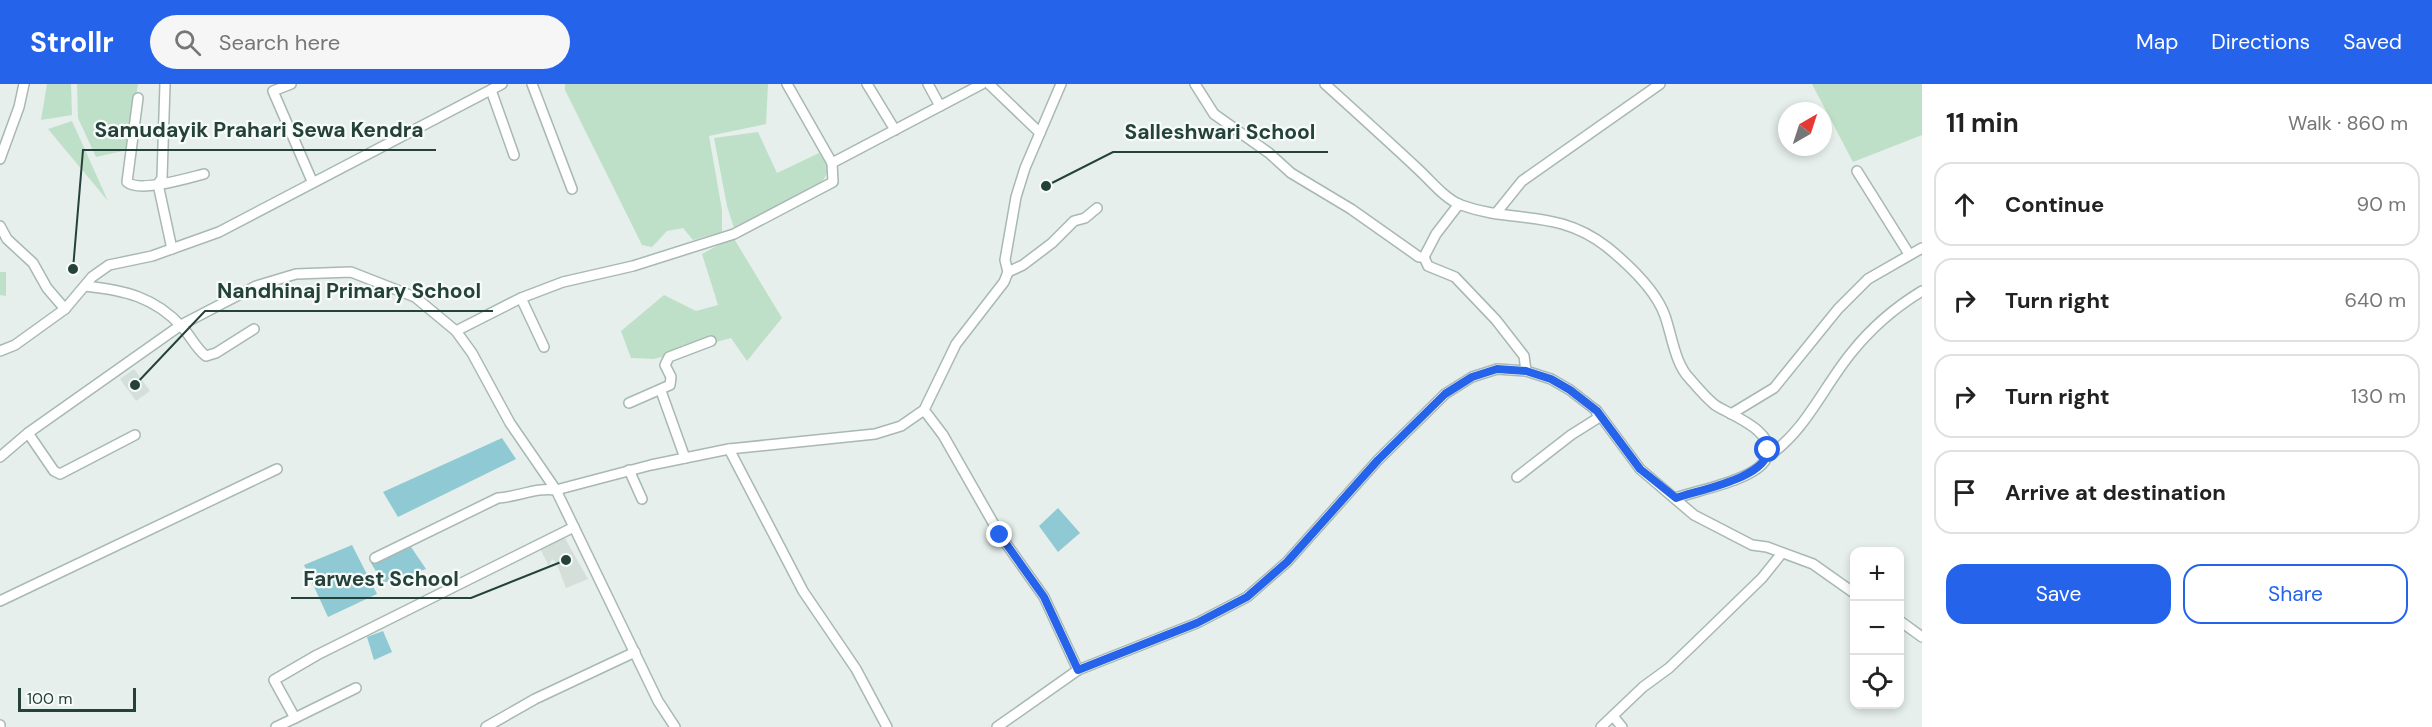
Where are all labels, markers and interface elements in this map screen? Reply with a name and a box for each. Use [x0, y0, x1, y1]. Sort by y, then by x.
search box [150, 15, 570, 69]
text: Strollr [30, 24, 114, 61]
icon: search [171, 26, 204, 59]
text: Search here [219, 28, 340, 57]
text: Map [2136, 28, 2178, 56]
text: Directions [2211, 28, 2310, 56]
text: Saved [2343, 28, 2402, 56]
north arrow [1778, 102, 1832, 156]
text: 11 min [1946, 106, 2019, 140]
text: Walk · 860 m [2288, 110, 2408, 136]
callout: Samudayik Prahari Sewa Kendra [83, 111, 436, 150]
callout: Salleshwari School [1113, 113, 1328, 152]
text: Samudayik Prahari Sewa Kendra [94, 116, 424, 144]
text: Salleshwari School [1125, 118, 1315, 146]
icon: ahead [1948, 188, 1981, 221]
text: Continue [2005, 190, 2104, 219]
text: 90 m [2357, 191, 2406, 217]
callout: Nandhinaj Primary School [205, 272, 493, 311]
text: Nandhinaj Primary School [217, 277, 481, 305]
icon: right [1948, 284, 1981, 317]
text: Turn right [2005, 286, 2110, 315]
text: 640 m [2344, 287, 2406, 313]
icon: right [1948, 380, 1981, 413]
text: Turn right [2005, 382, 2110, 411]
text: 130 m [2351, 383, 2406, 409]
route start [1754, 436, 1780, 462]
icon: arrive [1948, 476, 1981, 509]
text: Arrive at destination [2005, 478, 2226, 507]
route end [986, 521, 1012, 547]
map controls [1850, 547, 1904, 709]
button: + [1850, 547, 1904, 601]
callout: Farwest School [291, 559, 471, 598]
button: Save [1946, 564, 2171, 624]
button: Share [2183, 564, 2408, 624]
text: Farwest School [303, 565, 459, 593]
button: − [1850, 601, 1904, 655]
button: locate [1850, 655, 1904, 709]
scale bar [18, 685, 136, 712]
text: 100 m [27, 688, 72, 709]

